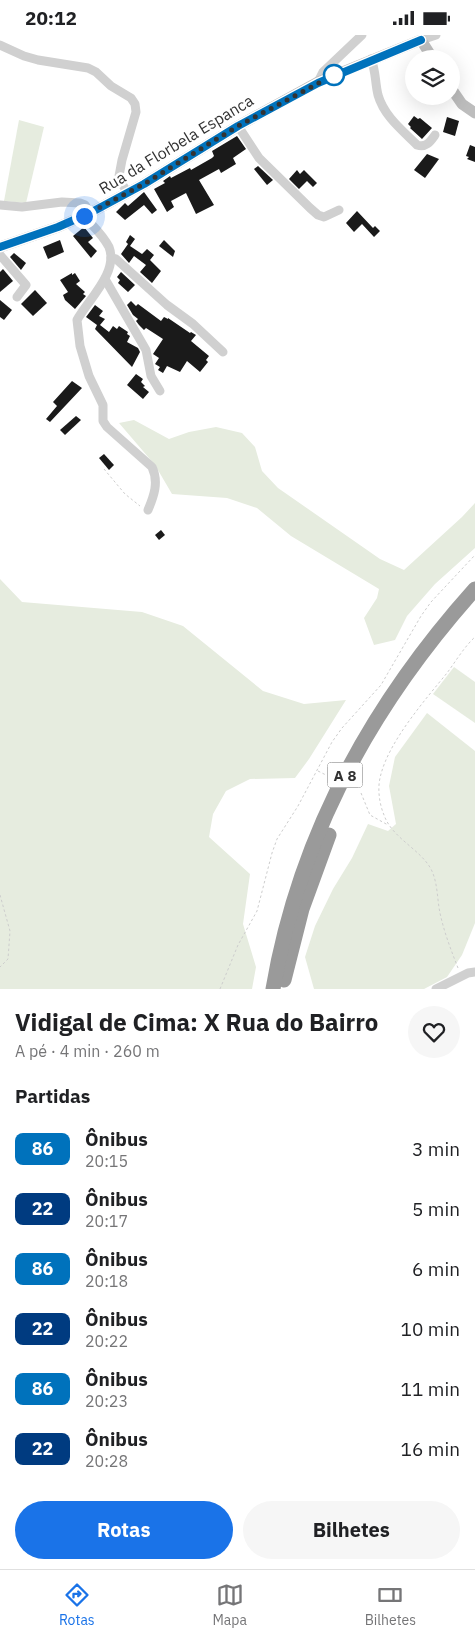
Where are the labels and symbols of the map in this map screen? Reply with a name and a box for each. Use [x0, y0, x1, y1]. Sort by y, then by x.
unlabelled marker [323, 64, 345, 86]
street label: Rua da Florbela Espanca [95, 90, 257, 198]
your location [72, 204, 97, 229]
road number: A 8 [328, 763, 362, 787]

